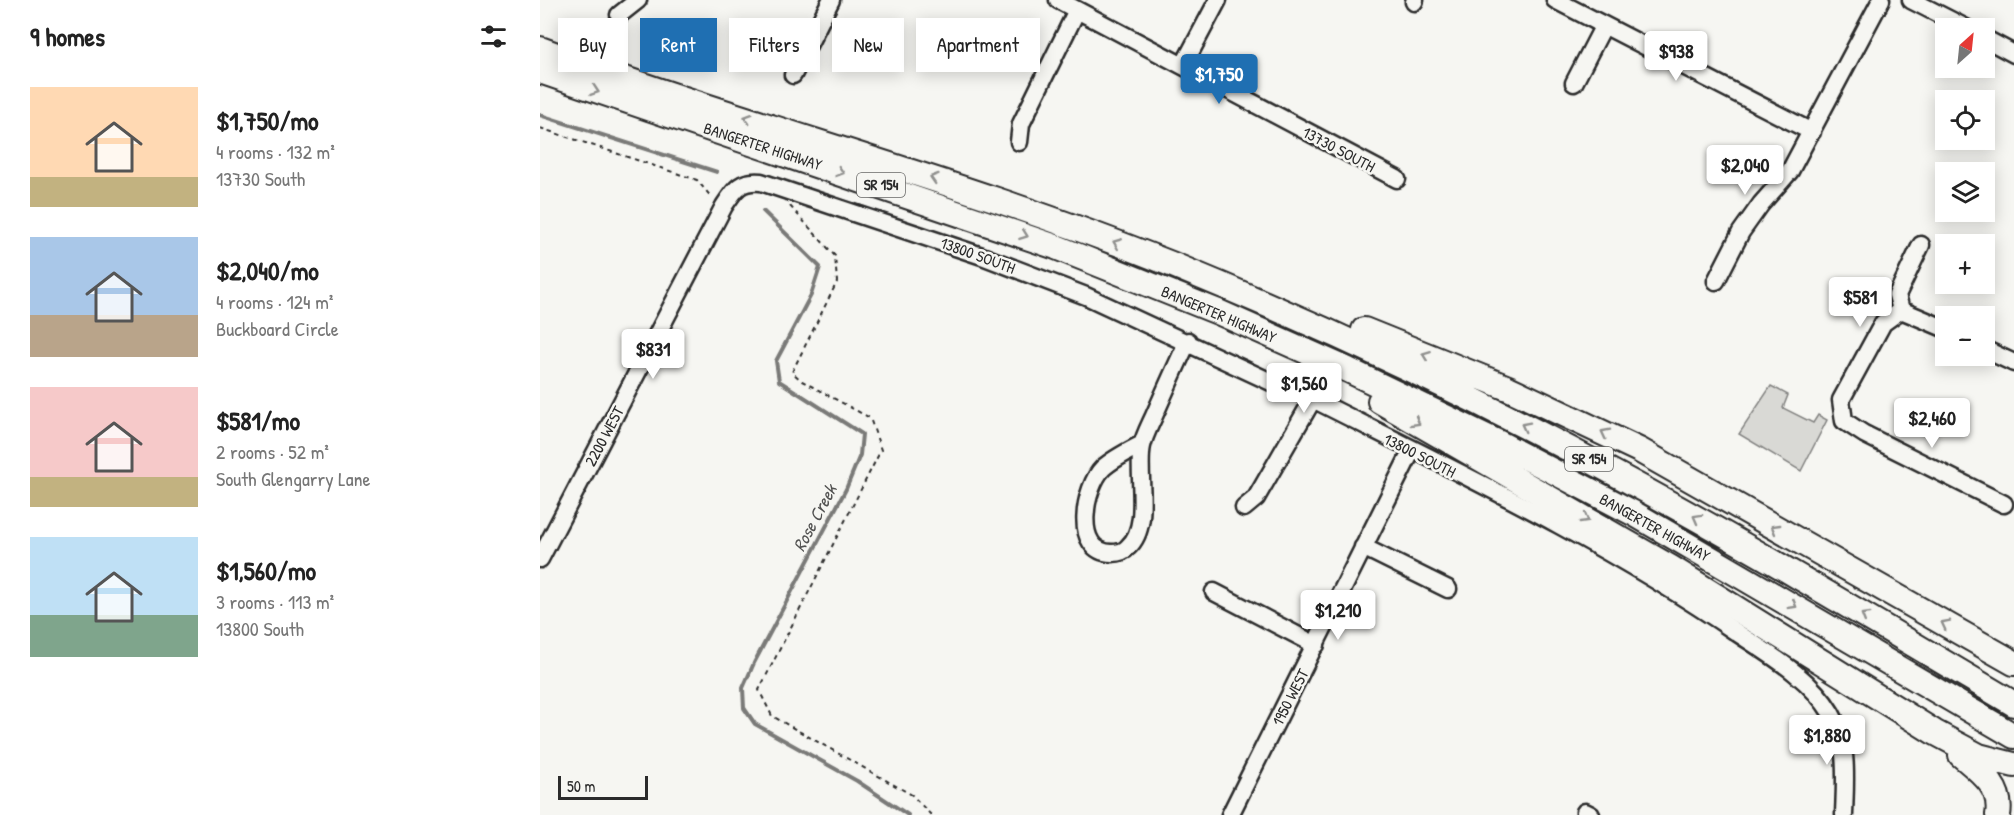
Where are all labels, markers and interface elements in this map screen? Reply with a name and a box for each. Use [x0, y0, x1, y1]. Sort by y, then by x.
chip: Buy [558, 18, 628, 72]
chip: Rent [640, 18, 717, 72]
chip: Filters [729, 18, 820, 72]
chip: New [832, 18, 904, 72]
chip: Apartment [916, 18, 1040, 72]
north arrow [1935, 18, 1995, 78]
map controls [1935, 18, 1995, 366]
text: 9 homes [30, 19, 105, 54]
icon: filters [477, 20, 510, 53]
pin: $938 [1640, 31, 1712, 82]
text: $938 [1658, 37, 1694, 64]
pin: $1,750 [1170, 54, 1268, 105]
text: $1,750 [1195, 60, 1243, 87]
one-way arrow [589, 83, 600, 96]
button: locate [1935, 90, 1995, 150]
text: $1,750/mo [216, 103, 319, 138]
icon: home [78, 111, 150, 183]
one-way arrow [743, 113, 754, 126]
street label: BANGERTER HIGHWAY [701, 117, 825, 175]
street label: 13730 SOUTH [1299, 121, 1379, 177]
text: 4 rooms · 132 m² [216, 138, 335, 165]
pin: $2,040 [1696, 145, 1794, 196]
text: $2,040 [1721, 151, 1769, 178]
button: layers [1935, 162, 1995, 222]
text: 13730 South [216, 165, 305, 192]
one-way arrow [834, 165, 845, 177]
road number: SR 154 [857, 173, 905, 197]
one-way arrow [929, 173, 940, 185]
one-way arrow [1019, 228, 1029, 241]
street label: 13800 SOUTH [938, 231, 1018, 279]
button: + [1935, 234, 1995, 294]
one-way arrow [1113, 238, 1124, 250]
text: $2,040/mo [216, 253, 319, 288]
icon: home [78, 261, 150, 333]
pin: $581 [1824, 277, 1896, 328]
street label: BANGERTER HIGHWAY [1158, 280, 1280, 348]
text: $581 [1843, 283, 1877, 310]
text: 4 rooms · 124 m² [216, 288, 333, 315]
button: − [1935, 306, 1995, 366]
text: Buckboard Circle [216, 315, 339, 342]
pin: $831 [617, 329, 689, 380]
text: $831 [635, 335, 671, 362]
one-way arrow [1421, 350, 1432, 362]
pin: $1,560 [1255, 363, 1353, 414]
text: $1,560 [1281, 369, 1327, 396]
pin: $2,460 [1883, 398, 1981, 449]
street label: 2200 WEST [579, 402, 629, 470]
text: $581/mo [216, 403, 300, 438]
text: $2,460 [1908, 404, 1956, 431]
icon: home [78, 411, 150, 483]
one-way arrow [1410, 415, 1420, 426]
one-way arrow [1521, 422, 1531, 433]
street label: 13800 SOUTH [1380, 428, 1460, 482]
one-way arrow [1600, 429, 1611, 440]
text: 2 rooms · 52 m² [216, 438, 329, 465]
road number: SR 154 [1565, 447, 1613, 471]
text: South Glengarry Lane [216, 465, 371, 492]
water label: Rose Creek [787, 479, 843, 556]
street label: BANGERTER HIGHWAY [1596, 488, 1714, 566]
one-way arrow [1579, 512, 1589, 523]
one-way arrow [1693, 514, 1703, 525]
one-way arrow [1771, 523, 1781, 535]
text: $1,560/mo [216, 553, 316, 588]
icon: home [78, 561, 150, 633]
text: 3 rooms · 113 m² [216, 588, 334, 615]
pin: $1,210 [1289, 590, 1387, 641]
text: $1,210 [1314, 596, 1362, 623]
one-way arrow [1787, 598, 1797, 610]
one-way arrow [1861, 612, 1871, 623]
text: 13800 South [216, 615, 304, 642]
one-way arrow [1940, 620, 1951, 631]
street label: 1950 WEST [1266, 664, 1314, 729]
pin: $1,880 [1778, 715, 1876, 766]
text: $1,880 [1803, 721, 1851, 748]
scale bar [558, 773, 648, 800]
text: 50 m [567, 775, 596, 797]

